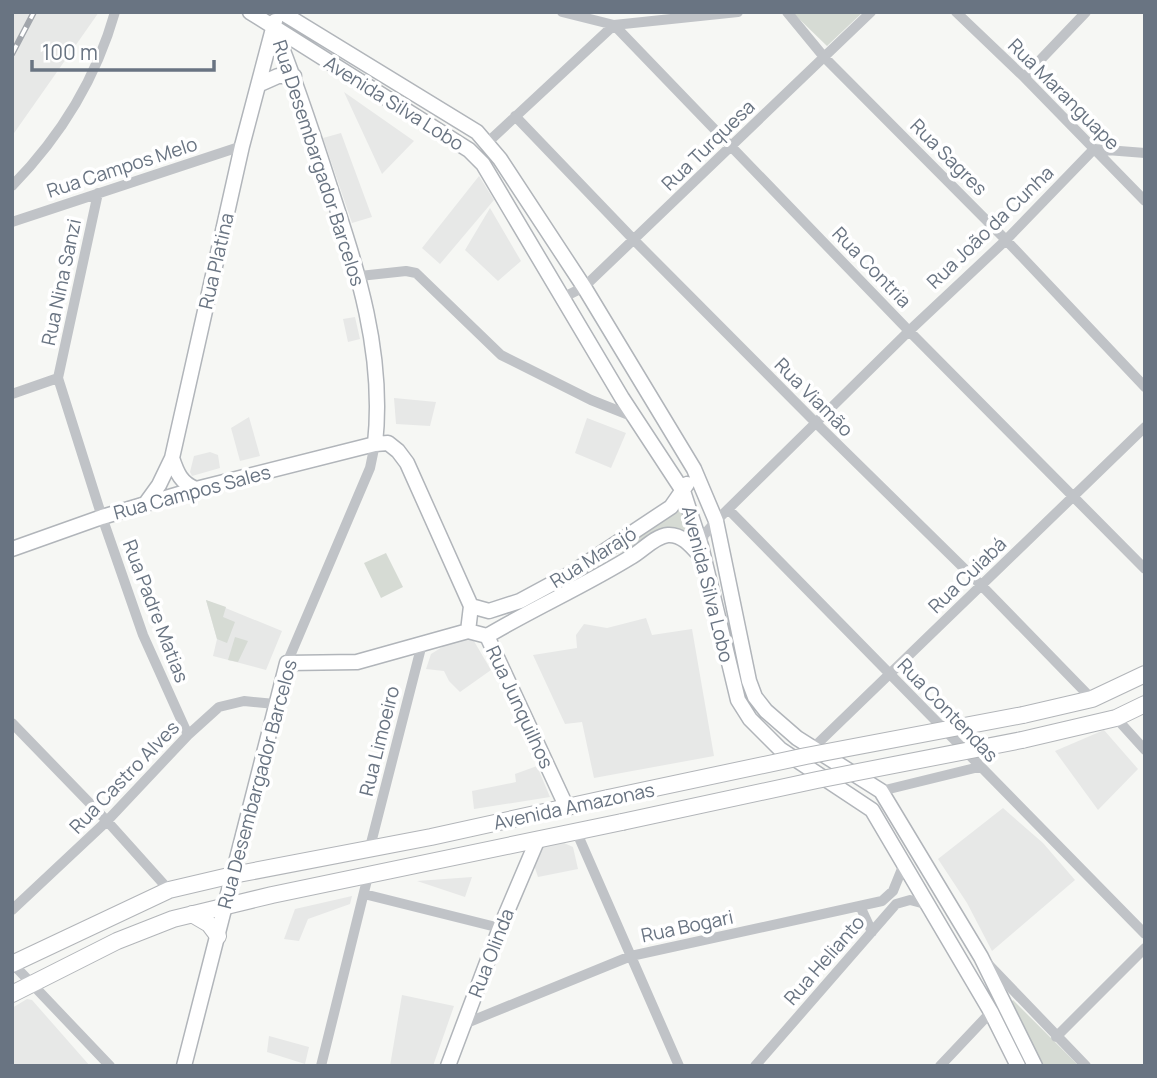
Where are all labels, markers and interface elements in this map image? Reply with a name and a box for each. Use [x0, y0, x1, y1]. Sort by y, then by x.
scale bar [32, 28, 214, 72]
street label: Rua Maranguape [1003, 33, 1125, 155]
street label: Rua Desembargador Barcelos [267, 37, 371, 289]
text: 100 m [42, 38, 98, 66]
street label: Avenida Silva Lobo [319, 50, 469, 156]
street label: Rua Turquesa [656, 94, 760, 196]
street label: Rua Sagres [905, 113, 993, 201]
street label: Rua Campos Melo [43, 130, 201, 204]
street label: Rua João da Cunha [921, 160, 1059, 294]
street label: Rua Platina [192, 210, 240, 312]
street label: Rua Nina Sanzi [35, 216, 87, 348]
street label: Rua Contria [827, 221, 917, 313]
street label: Rua Viamão [769, 352, 859, 442]
street label: Rua Campos Sales [110, 458, 274, 526]
street label: Avenida Silva Lobo [676, 503, 740, 665]
street label: Rua Marajó [545, 520, 641, 594]
street label: Rua Cuiabá [922, 531, 1012, 619]
street label: Rua Padre Matias [117, 536, 195, 686]
street label: Rua Junquilhos [480, 641, 560, 773]
street label: Rua Contendas [892, 652, 1004, 768]
street label: Rua Desembargador Barcelos [211, 656, 303, 912]
street label: Rua Limoeiro [353, 683, 405, 799]
street label: Rua Castro Alves [63, 715, 185, 839]
street label: Avenida Amazonas [491, 776, 657, 836]
street label: Rua Bogari [639, 904, 735, 948]
street label: Rua Olinda [462, 905, 520, 1001]
street label: Rua Helianto [778, 910, 870, 1010]

